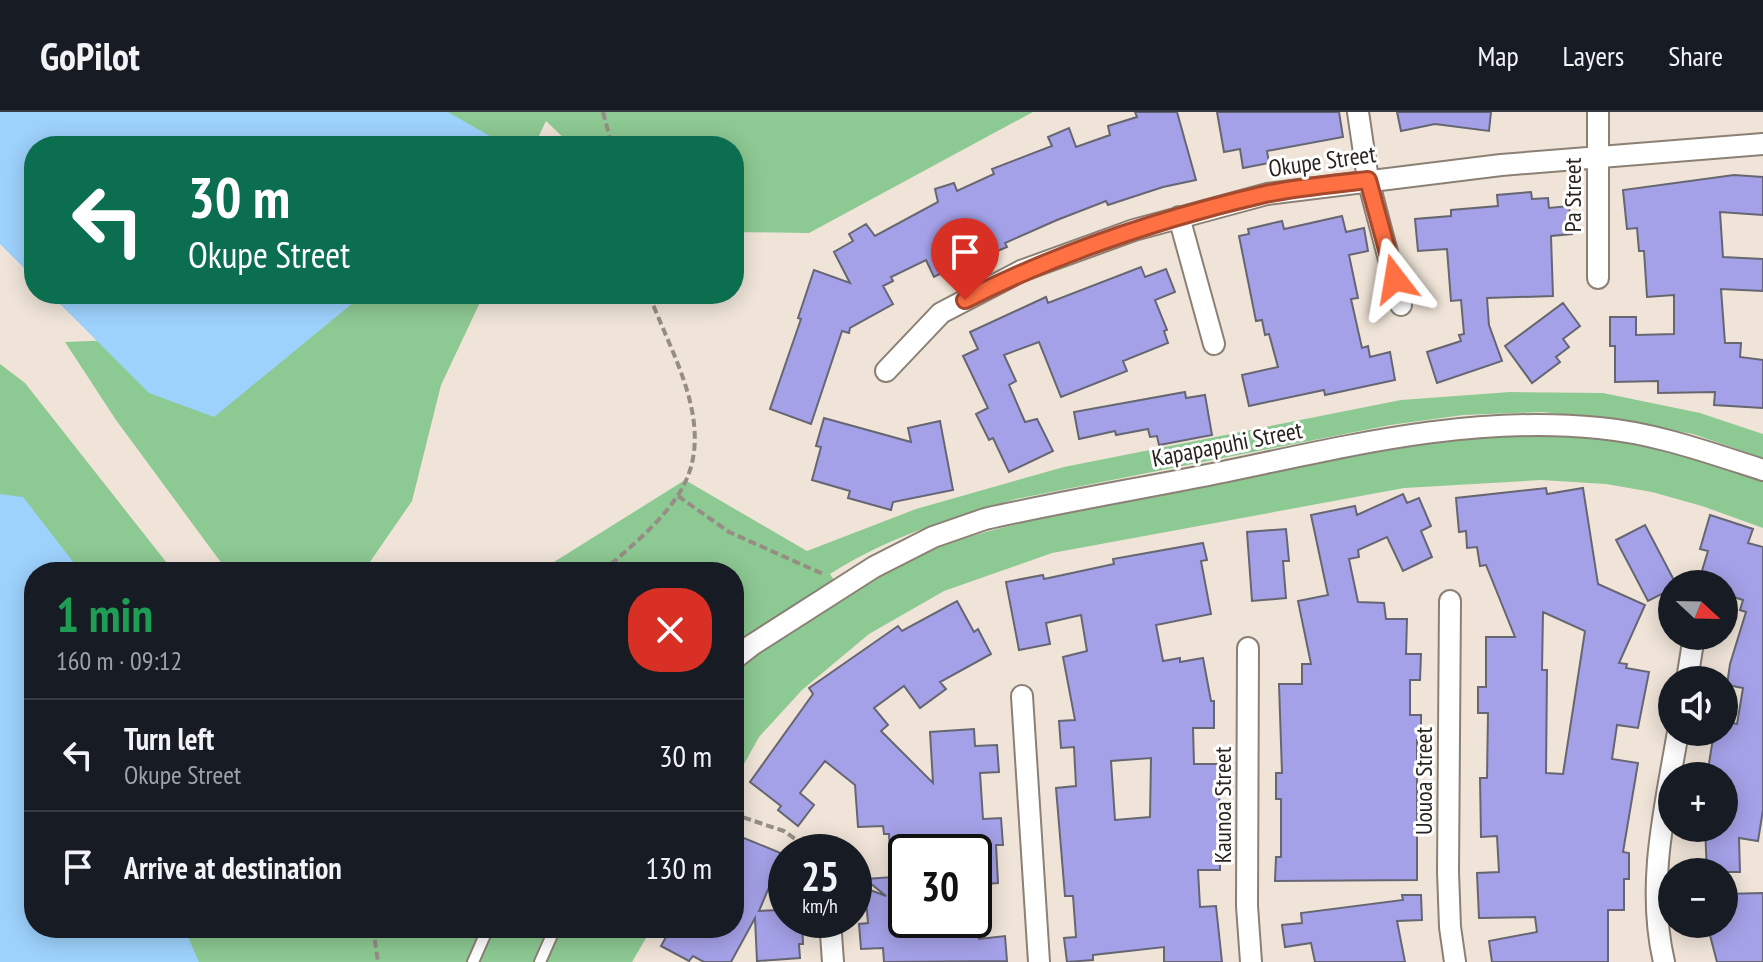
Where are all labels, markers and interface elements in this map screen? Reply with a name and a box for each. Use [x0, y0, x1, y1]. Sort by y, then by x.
text: GoPilot [40, 31, 140, 80]
text: Map [1477, 37, 1519, 74]
text: Layers [1563, 37, 1624, 74]
text: Share [1668, 37, 1723, 74]
street label: Okupe Street [1266, 138, 1378, 184]
street label: Pa Street [1557, 157, 1588, 232]
text: 30 m [188, 161, 290, 233]
icon: left [56, 168, 160, 272]
pin [931, 218, 999, 300]
icon: arrive [943, 230, 987, 274]
text: Okupe Street [188, 231, 350, 278]
position arrow [1353, 237, 1437, 321]
street label: Kapapapuhi Street [1149, 414, 1305, 474]
north arrow [1658, 570, 1738, 650]
map controls [1658, 570, 1738, 938]
text: 1 min [56, 583, 153, 645]
button: close [628, 588, 712, 672]
text: 160 m · 09:12 [56, 644, 182, 677]
button: sound [1658, 666, 1738, 746]
text: Turn left [124, 719, 214, 758]
street label: Uouoa Street [1408, 727, 1439, 835]
icon: left [56, 733, 100, 777]
text: 30 m [659, 736, 712, 775]
street label: Kaunoa Street [1207, 746, 1238, 863]
text: Okupe Street [124, 758, 241, 791]
button: + [1658, 762, 1738, 842]
speed limit sign: 30 [888, 834, 992, 938]
icon: arrive [56, 845, 100, 889]
text: Arrive at destination [124, 848, 342, 887]
text: 130 m [646, 848, 712, 887]
text: 25 [801, 850, 839, 902]
button: − [1658, 858, 1738, 938]
text: km/h [802, 893, 838, 919]

